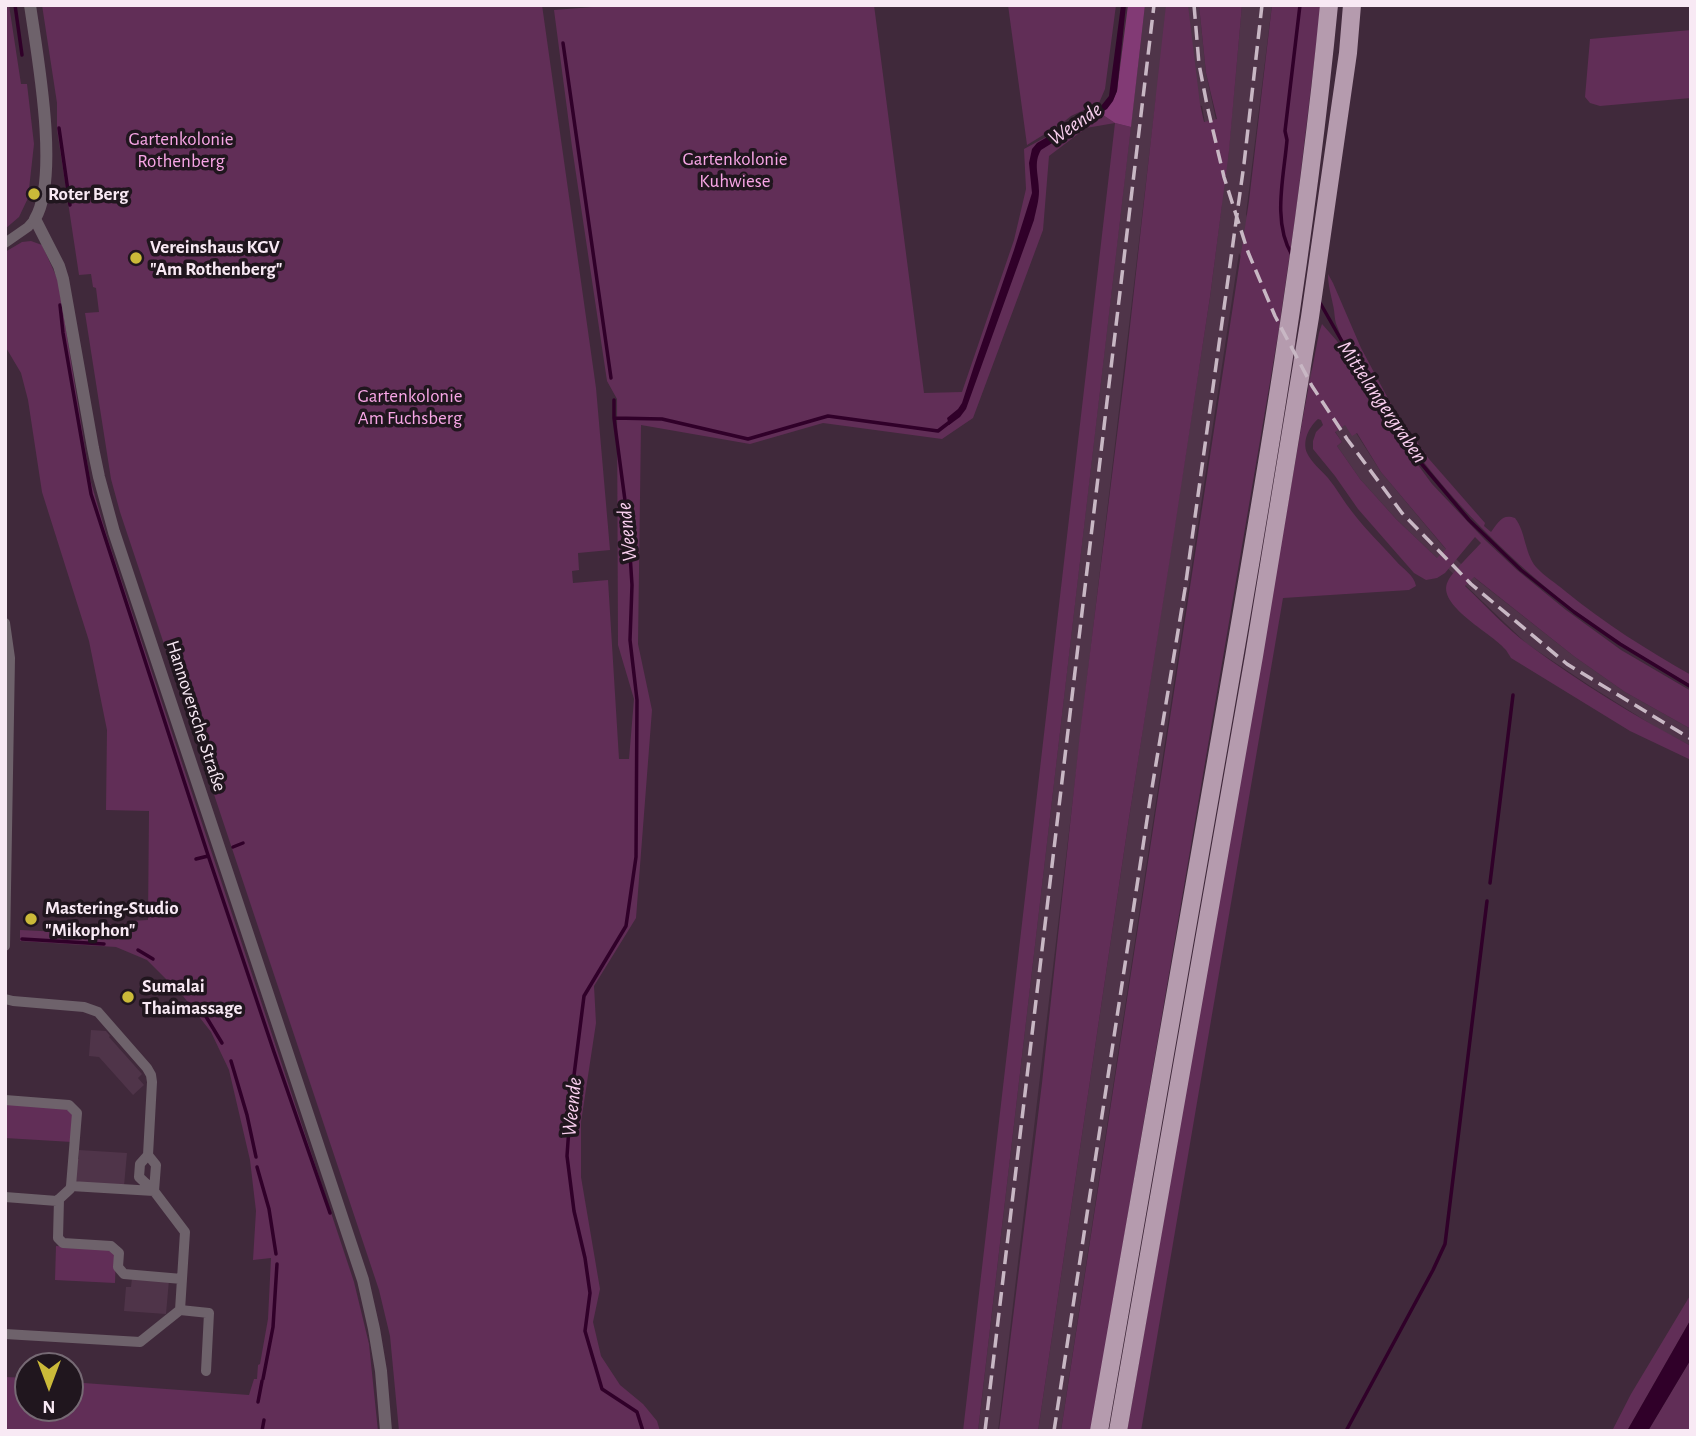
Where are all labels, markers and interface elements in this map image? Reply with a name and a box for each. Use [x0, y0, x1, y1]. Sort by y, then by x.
water label: Weende [1043, 97, 1107, 151]
park label: Gartenkolonie Rothenberg [129, 128, 233, 172]
park label: Gartenkolonie Kuhwiese [683, 148, 787, 192]
place label: Roter Berg [48, 183, 129, 205]
marker: Roter Berg [26, 186, 42, 202]
place label: Vereinshaus KGV "Am Rothenberg" [150, 236, 283, 280]
marker: Vereinshaus KGV "Am Rothenberg" [128, 250, 144, 266]
water label: Mittelangergraben [1332, 336, 1432, 468]
park label: Gartenkolonie Am Fuchsberg [358, 385, 462, 429]
water label: Weende [611, 501, 643, 563]
street label: Hannoversche Straße [161, 638, 231, 794]
place label: Mastering-Studio "Mikophon" [45, 897, 179, 941]
marker: Mastering-Studio "Mikophon" [23, 911, 39, 927]
place label: Sumalai Thaimassage [142, 975, 242, 1019]
marker: Sumalai Thaimassage [120, 989, 136, 1005]
water label: Weende [556, 1076, 588, 1138]
north arrow [14, 1352, 84, 1422]
text: N [42, 1397, 56, 1416]

